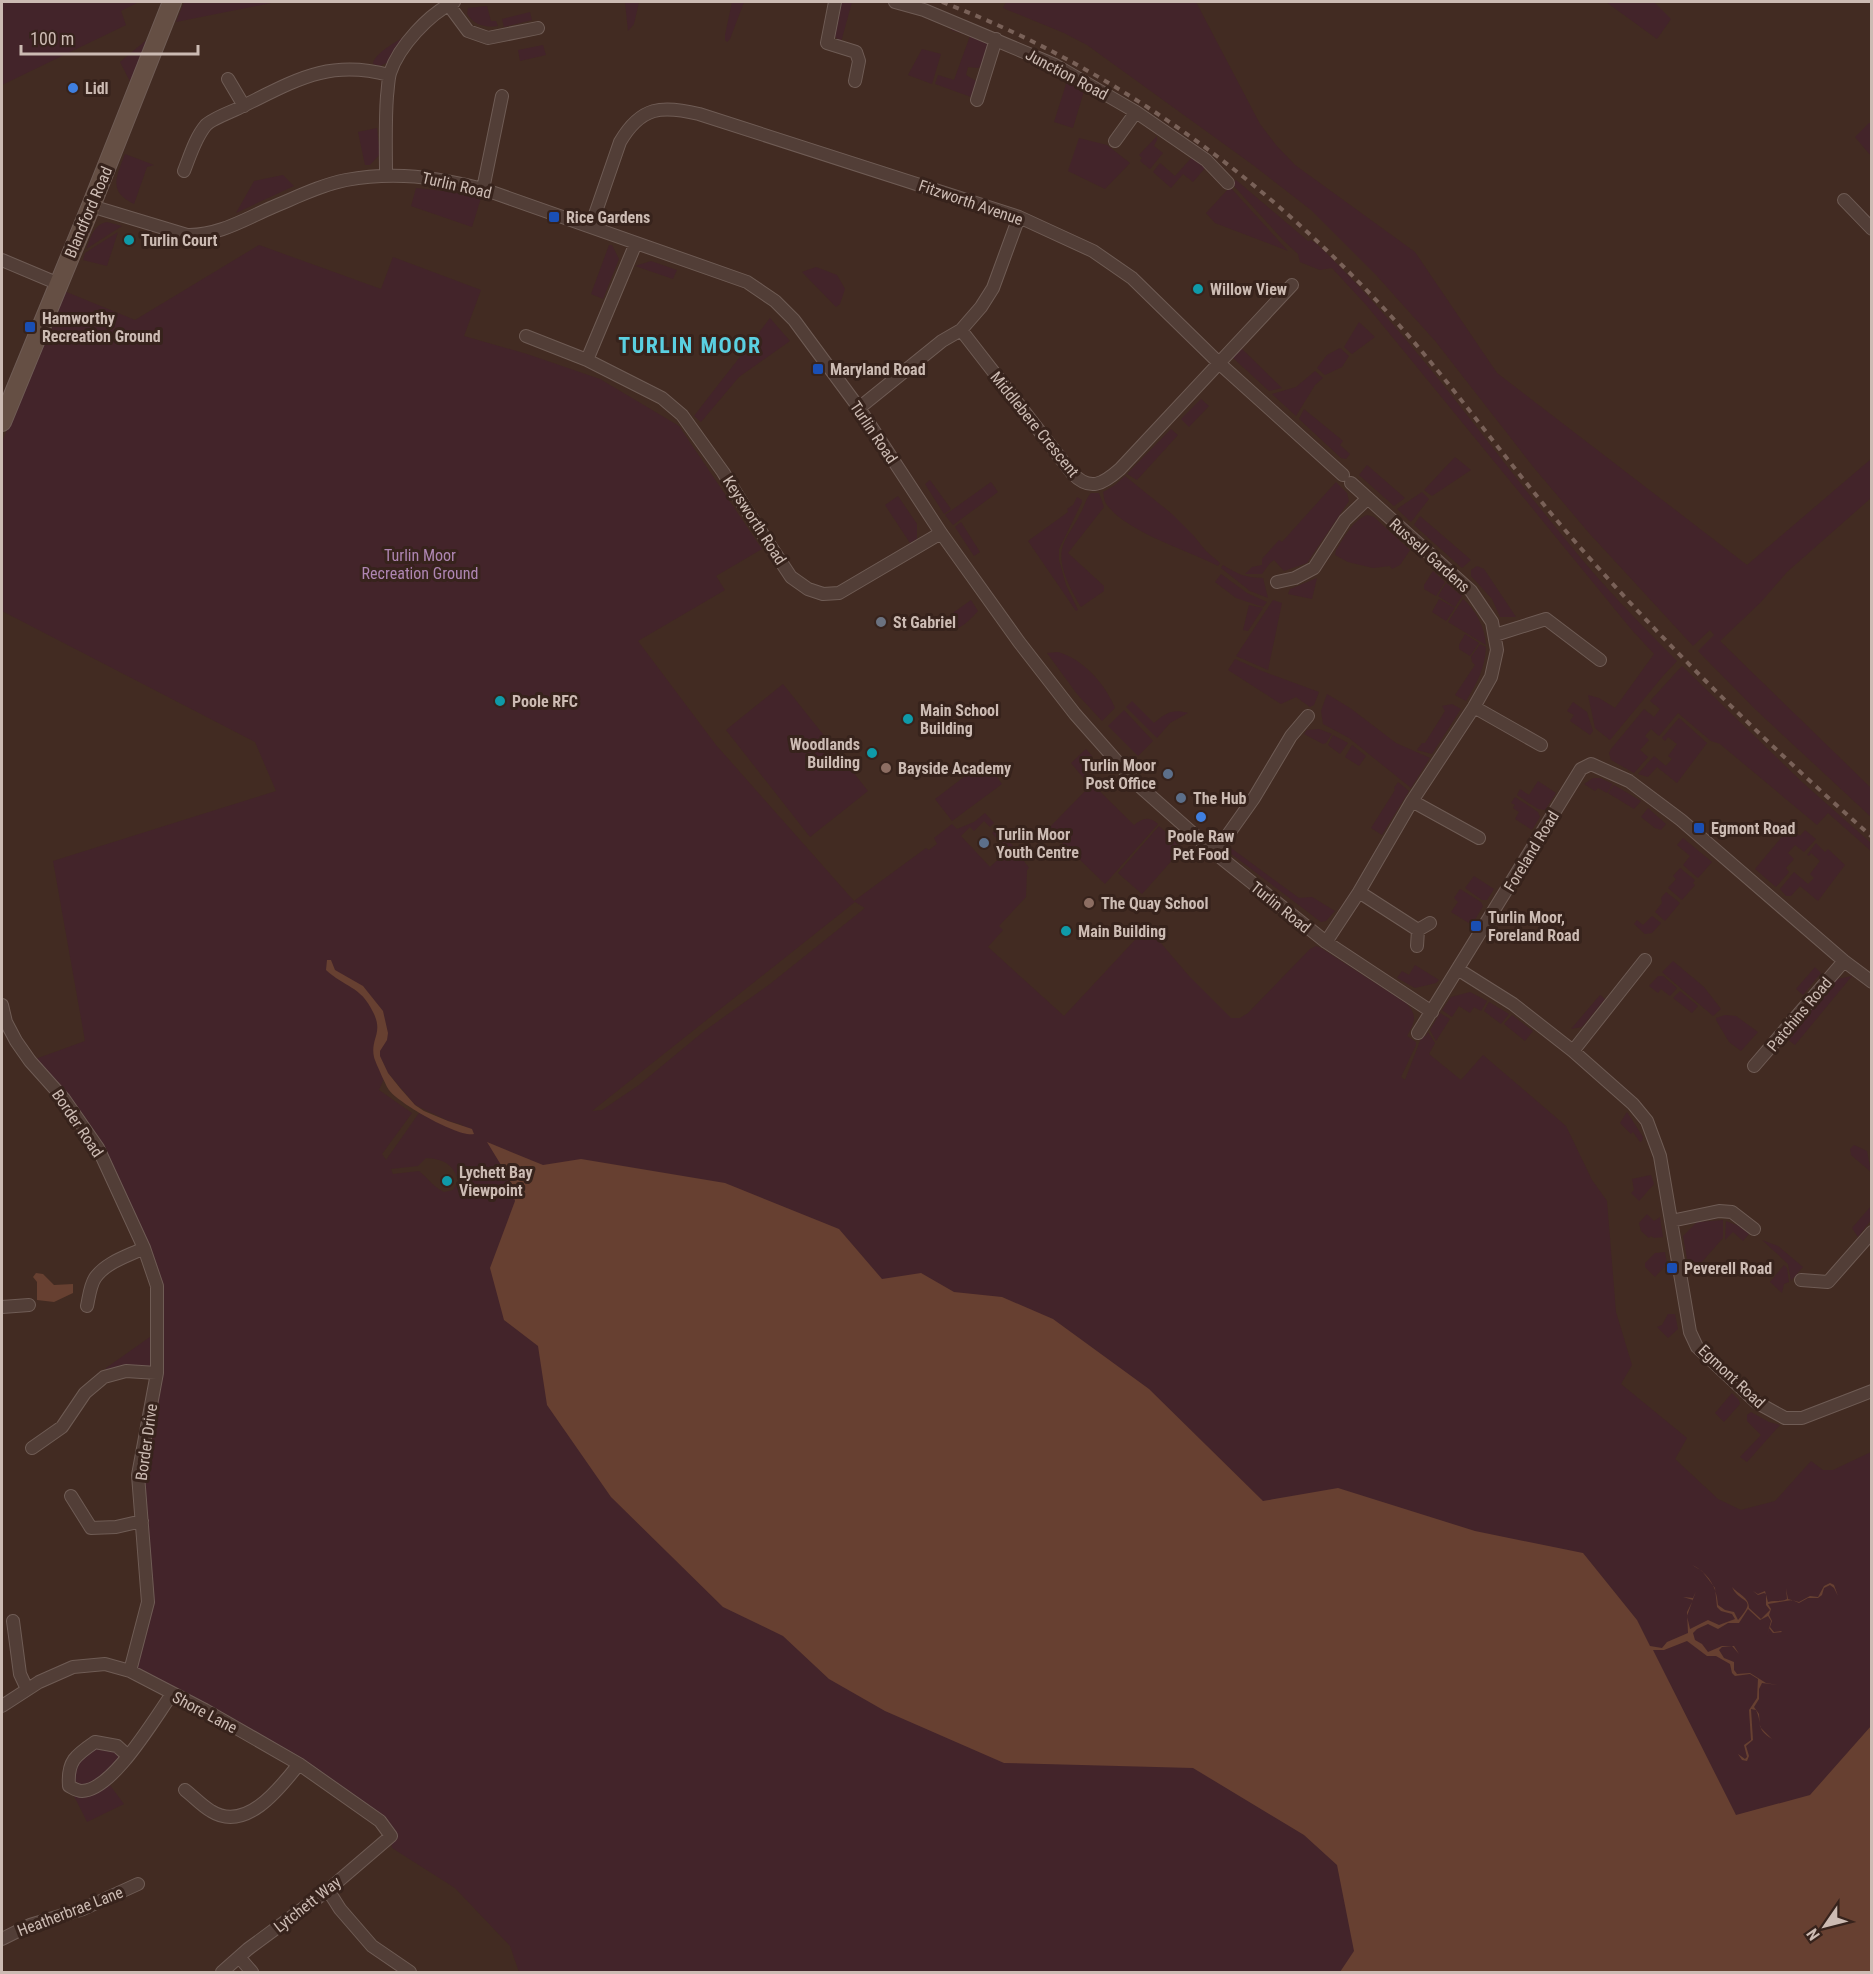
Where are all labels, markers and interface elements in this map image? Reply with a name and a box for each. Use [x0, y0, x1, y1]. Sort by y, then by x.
scale bar [21, 18, 198, 56]
text: 100 m [30, 28, 74, 49]
street label: Junction Road [1022, 45, 1111, 104]
place label: Lidl [85, 79, 109, 98]
marker: Lidl [66, 81, 80, 95]
street label: Blandford Road [61, 164, 116, 261]
street label: Turlin Road [420, 168, 494, 203]
street label: Fitzworth Avenue [916, 176, 1025, 229]
place label: Rice Gardens [566, 208, 650, 227]
marker: Rice Gardens [547, 210, 561, 224]
place label: Turlin Court [141, 231, 218, 250]
marker: Turlin Court [122, 233, 136, 247]
place label: Willow View [1210, 280, 1287, 299]
marker: Willow View [1191, 282, 1205, 296]
place label: Hamworthy Recreation Ground [42, 309, 161, 346]
marker: Hamworthy Recreation Ground [23, 320, 37, 334]
district label: TURLIN MOOR [618, 333, 762, 358]
place label: Maryland Road [830, 360, 926, 379]
marker: Maryland Road [811, 362, 825, 376]
street label: Middlebere Crescent [986, 368, 1083, 481]
street label: Turlin Road [846, 397, 901, 467]
street label: Keysworth Road [719, 472, 790, 568]
street label: Russell Gardens [1386, 514, 1474, 596]
park label: Turlin Moor Recreation Ground [362, 546, 478, 583]
place label: St Gabriel [893, 613, 956, 632]
marker: St Gabriel [874, 615, 888, 629]
place label: Poole RFC [512, 692, 578, 711]
marker: Poole RFC [493, 694, 507, 708]
place label: Main School Building [920, 701, 999, 738]
marker: Main School Building [901, 712, 915, 726]
place label: Woodlands Building [790, 735, 860, 772]
marker: Woodlands Building [865, 746, 879, 760]
place label: Turlin Moor Post Office [1082, 756, 1156, 793]
place label: Bayside Academy [898, 759, 1011, 778]
marker: Bayside Academy [879, 761, 893, 775]
marker: Turlin Moor Post Office [1161, 767, 1175, 781]
place label: The Hub [1193, 789, 1247, 808]
marker: The Hub [1174, 791, 1188, 805]
street label: Foreland Road [1500, 808, 1563, 895]
marker: Poole Raw Pet Food [1194, 810, 1208, 824]
place label: Egmont Road [1711, 819, 1795, 838]
marker: Egmont Road [1692, 821, 1706, 835]
place label: Turlin Moor Youth Centre [996, 825, 1079, 862]
place label: Poole Raw Pet Food [1168, 827, 1234, 864]
marker: Turlin Moor Youth Centre [977, 836, 991, 850]
street label: Turlin Road [1247, 878, 1314, 937]
place label: The Quay School [1101, 894, 1208, 913]
marker: The Quay School [1082, 896, 1096, 910]
place label: Turlin Moor, Foreland Road [1488, 908, 1580, 945]
marker: Turlin Moor, Foreland Road [1469, 919, 1483, 933]
place label: Main Building [1078, 922, 1166, 941]
marker: Main Building [1059, 924, 1073, 938]
street label: Patchins Road [1763, 973, 1836, 1055]
street label: Border Road [48, 1086, 107, 1161]
place label: Lychett Bay Viewpoint [459, 1163, 533, 1200]
marker: Lychett Bay Viewpoint [440, 1174, 454, 1188]
place label: Peverell Road [1684, 1259, 1772, 1278]
marker: Peverell Road [1665, 1261, 1679, 1275]
street label: Egmont Road [1694, 1341, 1769, 1412]
street label: Border Drive [132, 1402, 161, 1482]
street label: Shore Lane [169, 1688, 240, 1737]
street label: Lytchett Way [270, 1872, 345, 1936]
street label: Heatherbrae Lane [15, 1883, 126, 1940]
north arrow [1795, 1896, 1855, 1956]
text: N [1803, 1925, 1824, 1944]

